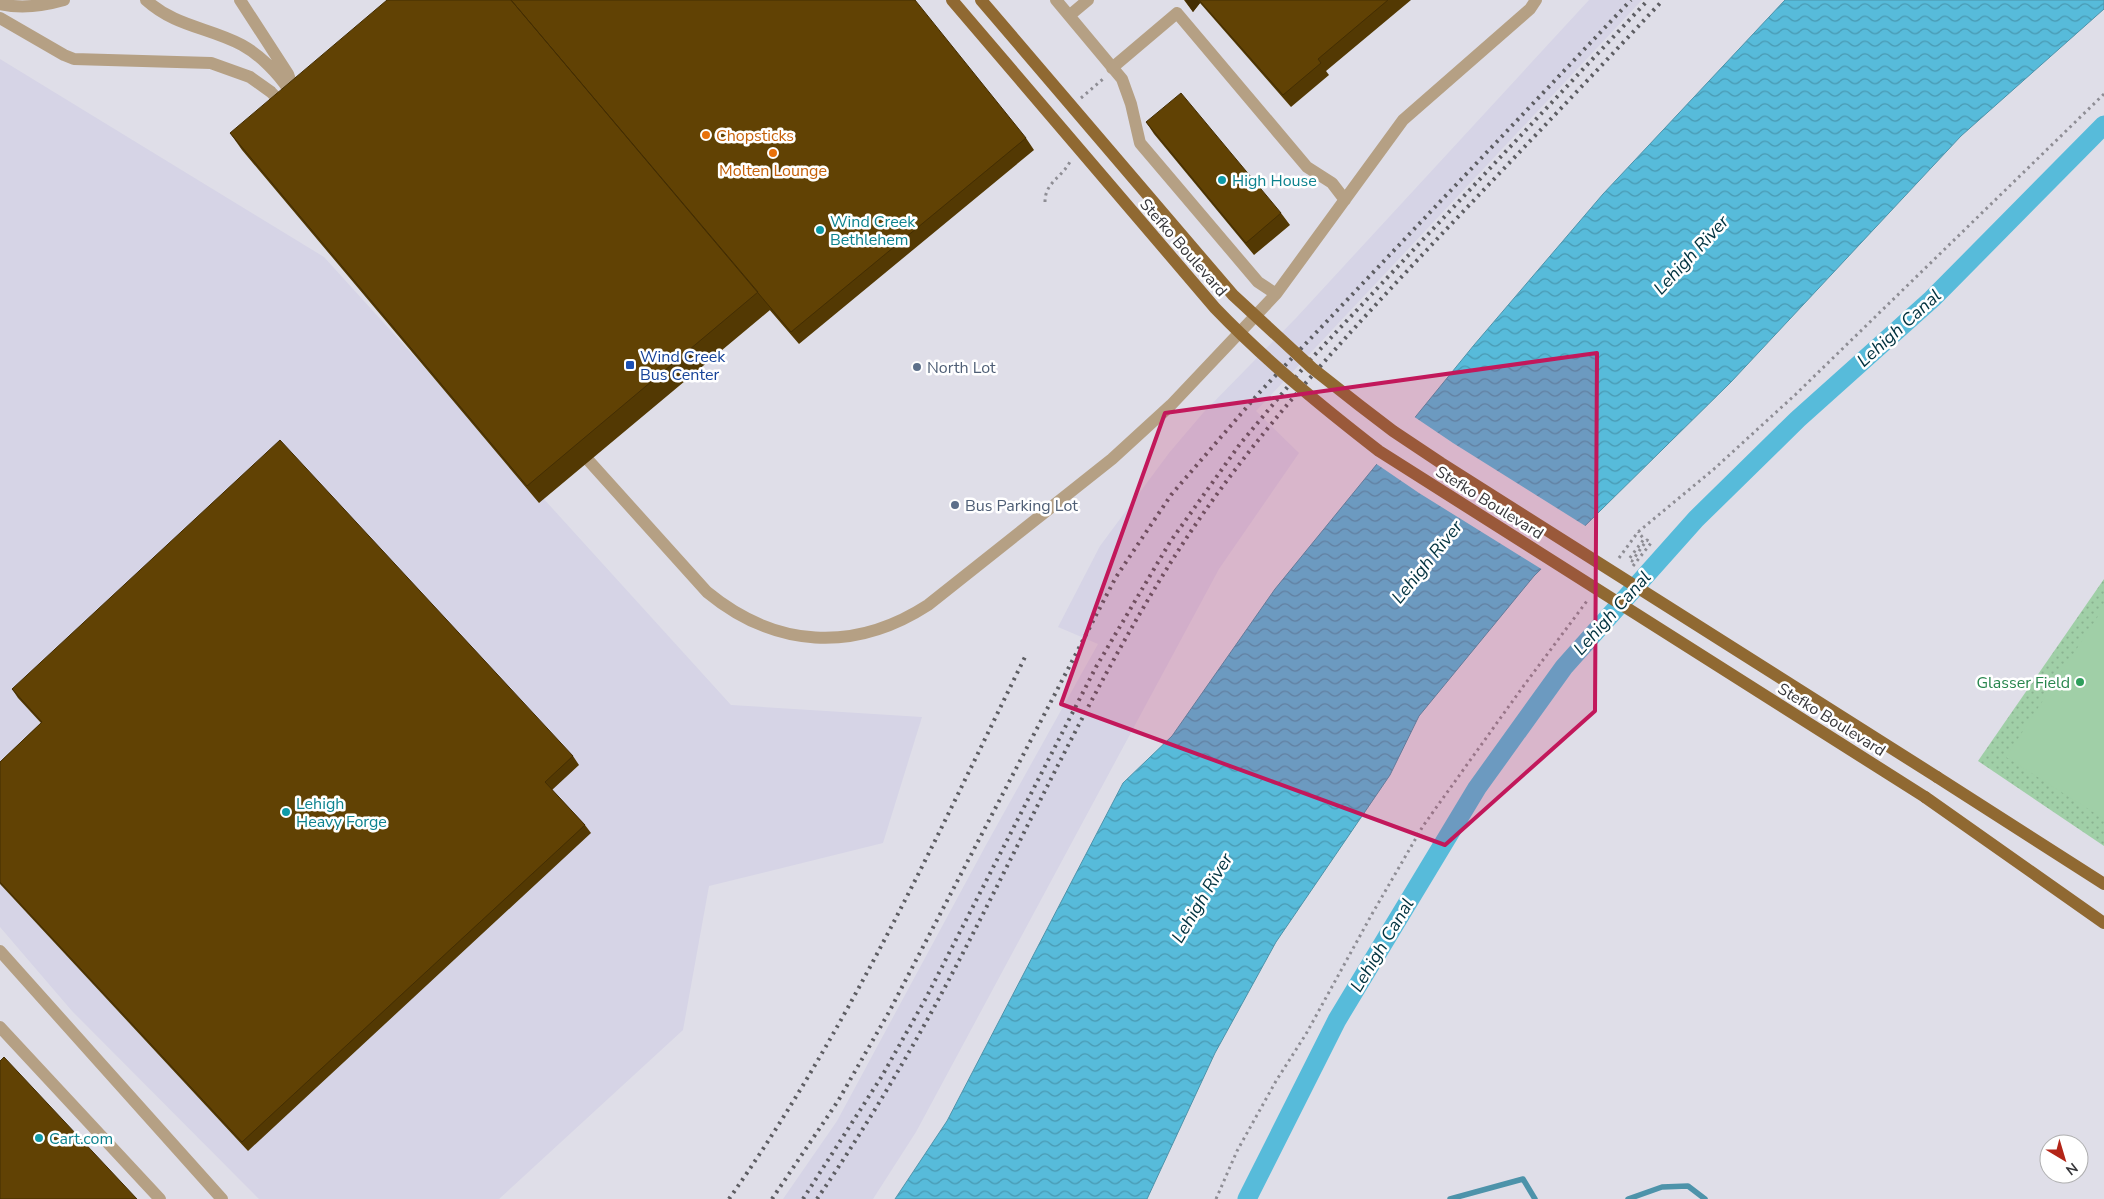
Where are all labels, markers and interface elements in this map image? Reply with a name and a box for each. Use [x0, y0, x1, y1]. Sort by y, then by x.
place label: Chopsticks [716, 125, 794, 147]
marker: Chopsticks [700, 129, 712, 141]
marker: Molten Lounge [767, 147, 779, 159]
place label: Molten Lounge [719, 160, 827, 182]
place label: High House [1232, 170, 1317, 192]
marker: High House [1216, 174, 1228, 186]
street label: Stefko Boulevard [1135, 194, 1232, 301]
water label: Lehigh River [1648, 210, 1734, 300]
place label: Wind Creek Bethlehem [830, 211, 916, 251]
marker: Wind Creek Bethlehem [814, 224, 826, 236]
water label: Lehigh Canal [1852, 284, 1946, 372]
place label: Wind Creek Bus Center [640, 346, 726, 386]
place label: North Lot [927, 357, 996, 379]
marker: Wind Creek Bus Center [624, 359, 636, 371]
marker: North Lot [911, 361, 923, 373]
street label: Stefko Boulevard [1431, 461, 1548, 545]
place label: Bus Parking Lot [965, 495, 1078, 517]
marker: Bus Parking Lot [949, 499, 961, 511]
water label: Lehigh River [1386, 515, 1468, 609]
water label: Lehigh Canal [1568, 566, 1656, 660]
place label: Glasser Field [1976, 672, 2070, 694]
marker: Glasser Field [2074, 676, 2086, 688]
street label: Stefko Boulevard [1773, 678, 1890, 762]
place label: Lehigh Heavy Forge [296, 793, 387, 833]
marker: Lehigh Heavy Forge [280, 806, 292, 818]
water label: Lehigh River [1166, 848, 1238, 947]
water label: Lehigh Canal [1345, 894, 1419, 996]
place label: Cart.com [49, 1128, 113, 1150]
marker: Cart.com [33, 1132, 45, 1144]
north arrow [2039, 1134, 2089, 1184]
text: N [2062, 1158, 2082, 1180]

